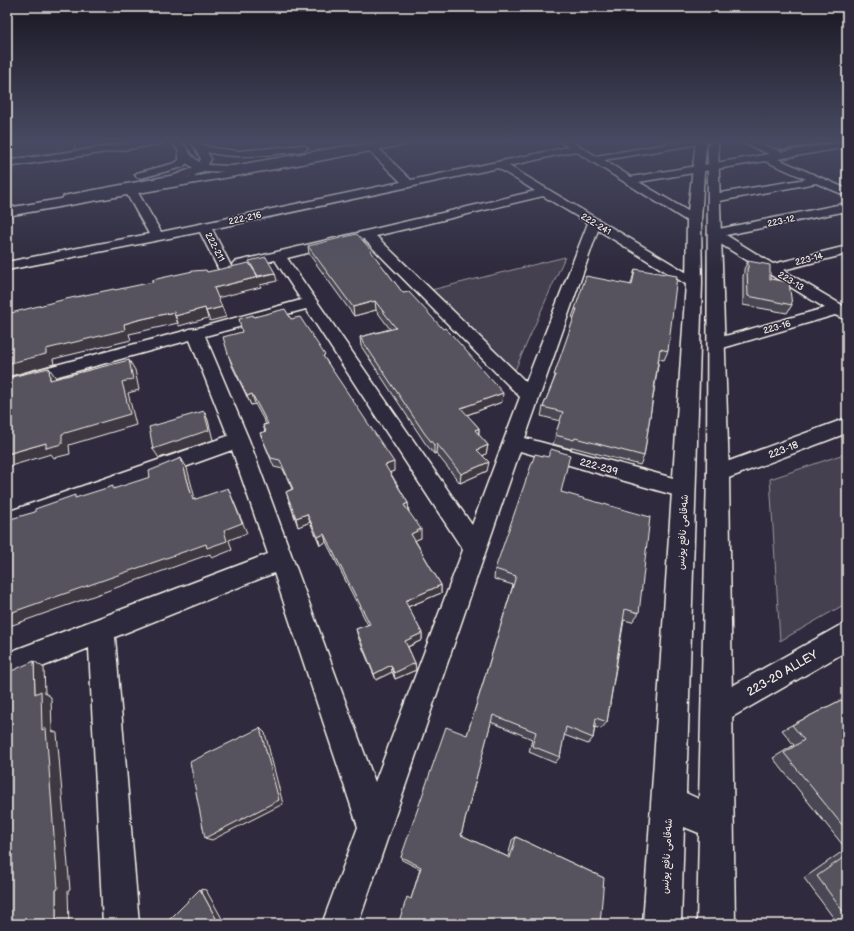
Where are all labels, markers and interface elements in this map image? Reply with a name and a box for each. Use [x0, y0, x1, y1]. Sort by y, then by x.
street label: 222-216 [228, 210, 263, 227]
street label: 222-241 [579, 211, 613, 238]
street label: 223-12 [766, 213, 797, 230]
street label: 222-211 [202, 231, 227, 264]
street label: 223-14 [794, 251, 825, 268]
street label: 223-13 [776, 269, 806, 294]
street label: 223-16 [762, 318, 793, 337]
street label: 223-18 [767, 439, 800, 461]
street label: 222-239 [578, 456, 619, 478]
street label: شەقامی نافع یونس [675, 494, 693, 570]
street label: 223-20 ALLEY [744, 647, 821, 700]
street label: شەقامی نافع یونس [659, 818, 677, 894]

